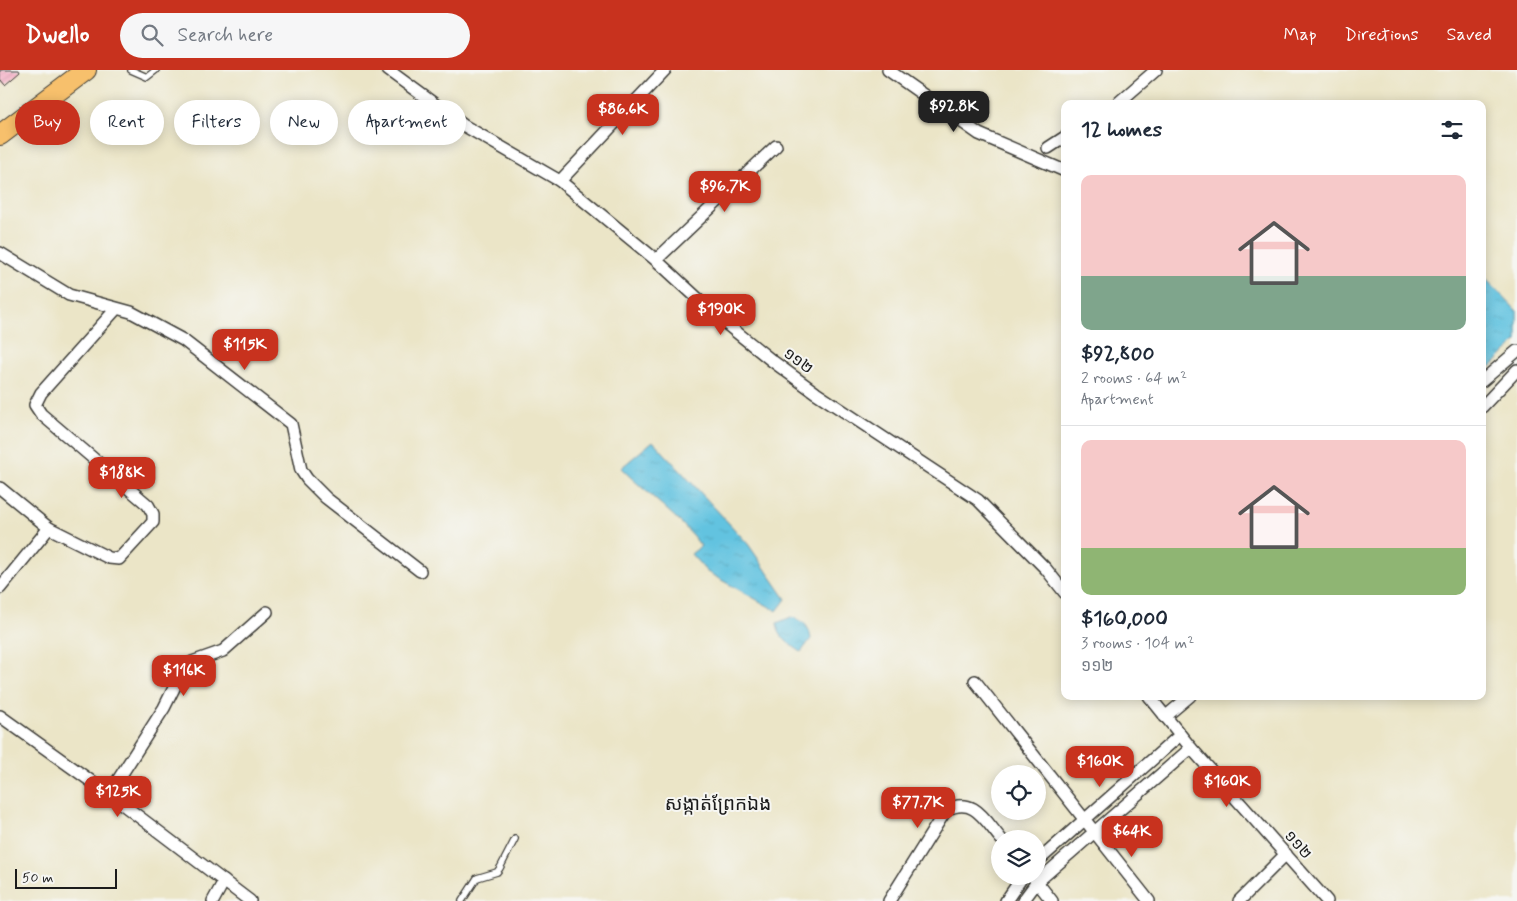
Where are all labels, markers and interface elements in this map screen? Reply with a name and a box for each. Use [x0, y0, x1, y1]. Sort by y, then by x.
search box [120, 13, 470, 58]
text: Dwello [25, 20, 90, 51]
icon: search [138, 21, 166, 49]
text: Search here [178, 23, 273, 48]
text: Map [1284, 23, 1317, 47]
text: Directions [1345, 23, 1419, 47]
text: Saved [1447, 23, 1492, 47]
pin: $92.8K [913, 90, 995, 133]
pin: $86.6K [582, 93, 664, 136]
text: $92.8K [929, 96, 979, 117]
text: $86.6K [598, 99, 648, 120]
chip: Buy [15, 100, 80, 145]
chip: Rent [90, 100, 164, 145]
chip: Filters [174, 100, 260, 145]
chip: New [270, 100, 338, 145]
chip: Apartment [348, 100, 466, 145]
text: 12 homes [1081, 116, 1162, 144]
icon: filters [1438, 116, 1466, 144]
pin: $96.7K [684, 170, 766, 213]
text: $96.7K [700, 176, 750, 197]
icon: home [1229, 208, 1319, 298]
pin: $190K [686, 294, 756, 336]
text: $190K [697, 299, 745, 320]
pin: $115K [210, 328, 280, 371]
text: $115K [223, 334, 267, 355]
text: $92,800 [1081, 340, 1154, 368]
street label: ១១២ [779, 343, 817, 379]
text: 2 rooms · 64 m² [1081, 368, 1187, 389]
text: Apartment [1081, 389, 1154, 410]
pin: $188K [87, 456, 157, 499]
text: $188K [99, 462, 145, 483]
icon: home [1229, 472, 1319, 562]
text: $160,000 [1081, 605, 1168, 633]
text: 3 rooms · 104 m² [1081, 633, 1194, 654]
pin: $116K [149, 654, 219, 697]
text: ១១២ [1081, 656, 1113, 677]
text: $116K [163, 660, 205, 681]
pin: $160K [1065, 746, 1135, 788]
text: $160K [1077, 751, 1123, 772]
map controls [991, 765, 1046, 885]
button: locate [991, 765, 1046, 820]
pin: $160K [1192, 766, 1262, 808]
text: $160K [1204, 771, 1250, 792]
pin: $125K [83, 776, 153, 818]
text: $125K [95, 781, 141, 802]
pin: $77.7K [877, 786, 959, 829]
district label: សង្កាត់ព្រែកឯង [665, 792, 771, 817]
text: $77.7K [892, 792, 944, 813]
pin: $64K [1102, 816, 1162, 858]
text: $64K [1113, 821, 1151, 842]
street label: ១១២ [1279, 826, 1316, 864]
button: layers [991, 830, 1046, 885]
scale bar [15, 866, 118, 889]
text: 50 m [22, 869, 53, 887]

